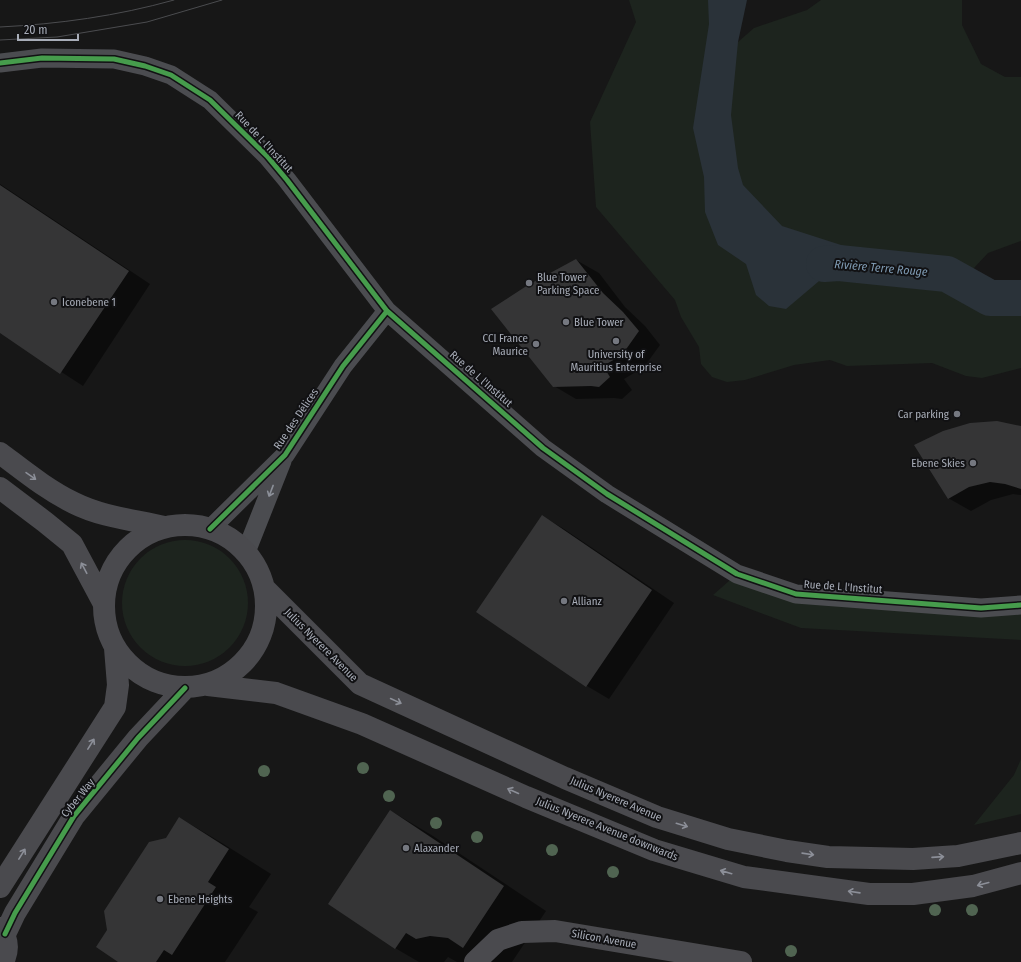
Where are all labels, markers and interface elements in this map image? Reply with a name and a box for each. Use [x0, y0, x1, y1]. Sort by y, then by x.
scale bar [18, 16, 78, 42]
text: 20 m [24, 23, 48, 37]
street label: Rue de L l'Institut [232, 109, 296, 176]
water label: Rivière Terre Rouge [834, 257, 929, 279]
place label: Blue Tower Parking Space [537, 271, 599, 297]
marker: Blue Tower Parking Space [524, 278, 534, 288]
place label: Iconebene 1 [62, 296, 116, 309]
marker: Iconebene 1 [49, 297, 59, 307]
place label: Blue Tower [574, 316, 624, 329]
marker: Blue Tower [561, 317, 571, 327]
place label: CCI France Maurice [483, 332, 528, 358]
marker: University of Mauritius Enterprise [611, 336, 621, 346]
marker: CCI France Maurice [531, 339, 541, 349]
street label: Rue de L l'Institut [447, 348, 515, 410]
place label: University of Mauritius Enterprise [570, 348, 662, 374]
street label: Rue des Délices [271, 386, 321, 452]
place label: Car parking [898, 408, 950, 421]
marker: Car parking [952, 409, 962, 419]
place label: Ebene Skies [911, 457, 965, 470]
marker: Ebene Skies [968, 458, 978, 468]
one-way arrow [25, 472, 36, 480]
one-way arrow [266, 485, 274, 497]
one-way arrow [80, 562, 88, 574]
street label: Rue de L l'Institut [803, 578, 883, 596]
place label: Allianz [572, 595, 603, 608]
marker: Allianz [559, 596, 569, 606]
street label: Julius Nyerere Avenue [282, 606, 360, 684]
one-way arrow [389, 698, 401, 705]
one-way arrow [87, 739, 95, 750]
street label: Julius Nyerere Avenue [568, 774, 664, 824]
street label: Cyber Way [59, 776, 97, 820]
one-way arrow [508, 787, 520, 794]
street label: Julius Nyerere Avenue downwards [534, 795, 680, 864]
one-way arrow [675, 822, 688, 829]
place label: Alaxander [414, 842, 459, 855]
marker: Alaxander [401, 843, 411, 853]
one-way arrow [18, 848, 26, 860]
one-way arrow [801, 850, 814, 858]
one-way arrow [931, 854, 944, 861]
one-way arrow [720, 868, 733, 875]
one-way arrow [977, 880, 990, 888]
one-way arrow [848, 888, 861, 896]
place label: Ebene Heights [168, 893, 233, 906]
marker: Ebene Heights [155, 894, 165, 904]
street label: Silicon Avenue [571, 927, 637, 951]

